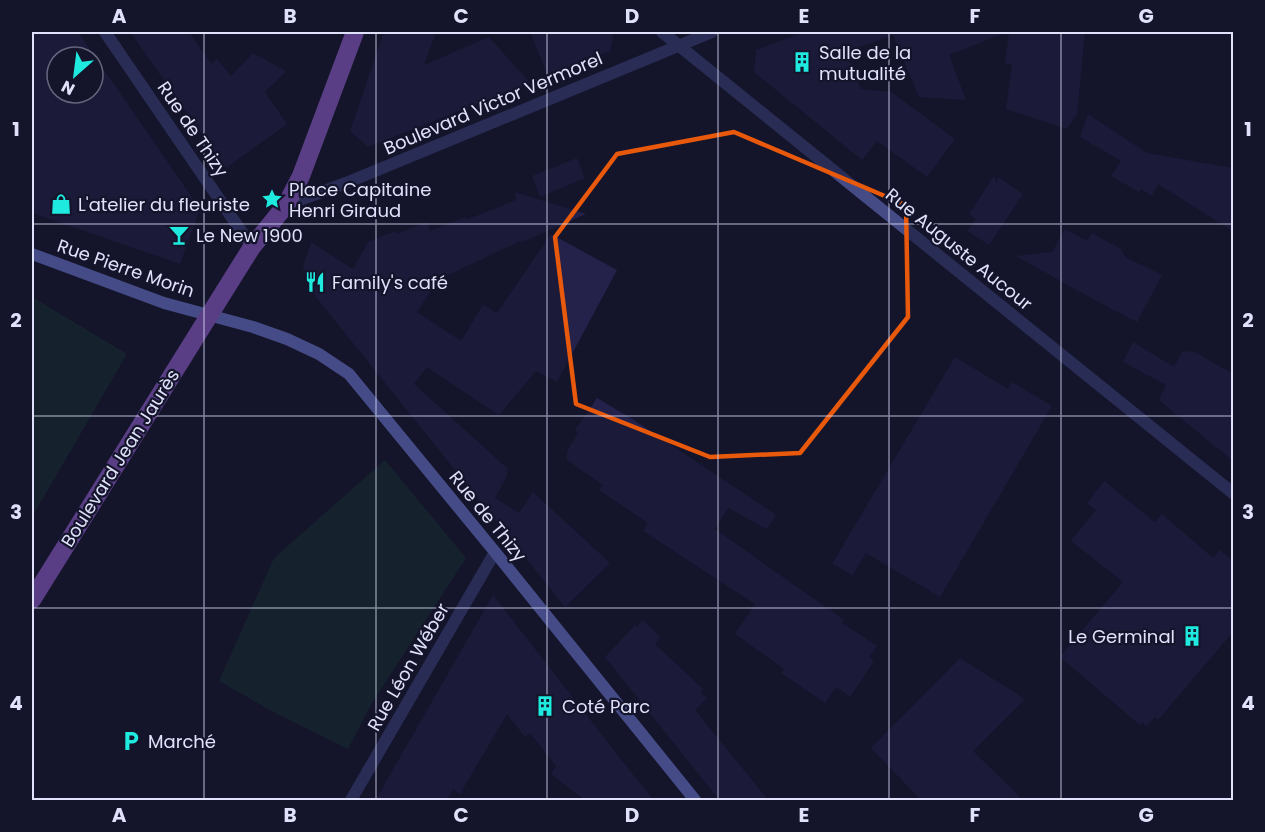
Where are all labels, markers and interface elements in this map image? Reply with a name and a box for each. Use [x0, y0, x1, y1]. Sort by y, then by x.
text: A [112, 2, 127, 30]
text: B [283, 2, 297, 30]
text: C [453, 2, 469, 30]
text: D [625, 2, 639, 30]
text: E [799, 2, 809, 30]
text: F [970, 2, 981, 30]
text: G [1138, 2, 1154, 30]
place label: Salle de la mutualité [819, 40, 911, 86]
north arrow [45, 45, 105, 105]
street label: Boulevard Victor Vermorel [380, 46, 606, 160]
building icon: Salle de la mutualité [790, 50, 814, 74]
text: N [57, 75, 79, 101]
street label: Rue de Thizy [152, 76, 234, 182]
text: 1 [12, 115, 20, 143]
text: 1 [1244, 115, 1252, 143]
place label: Place Capitaine Henri Giraud [289, 177, 431, 223]
street label: Rue Auguste Aucour [880, 182, 1038, 316]
place icon: Place Capitaine Henri Giraud [260, 187, 284, 211]
shop icon: L'atelier du fleuriste [49, 192, 73, 216]
place label: L'atelier du fleuriste [78, 192, 250, 217]
bar icon: Le New 1900 [167, 223, 191, 247]
place label: Le New 1900 [196, 223, 303, 248]
street label: Rue Pierre Morin [54, 233, 198, 303]
restaurant icon: Family's café [303, 270, 327, 294]
place label: Family's café [332, 270, 448, 295]
text: 2 [10, 306, 22, 334]
text: 2 [1242, 306, 1254, 334]
street label: Boulevard Jean Jaurès [55, 364, 185, 552]
street label: Rue de Thizy [443, 465, 533, 567]
text: 3 [10, 498, 22, 526]
text: 3 [1242, 498, 1254, 526]
street label: Rue Léon Wéber [361, 598, 455, 736]
place label: Le Germinal [1068, 624, 1175, 649]
building icon: Le Germinal [1180, 624, 1204, 648]
text: 4 [9, 689, 23, 717]
text: 4 [1241, 689, 1255, 717]
building icon: Coté Parc [533, 694, 557, 718]
place label: Coté Parc [562, 694, 650, 719]
parking icon: Marché [119, 729, 143, 753]
place label: Marché [148, 729, 216, 754]
text: A [112, 801, 127, 829]
text: B [283, 801, 297, 829]
text: C [453, 801, 469, 829]
text: D [625, 801, 639, 829]
text: E [799, 801, 809, 829]
text: F [970, 801, 981, 829]
text: G [1138, 801, 1154, 829]

